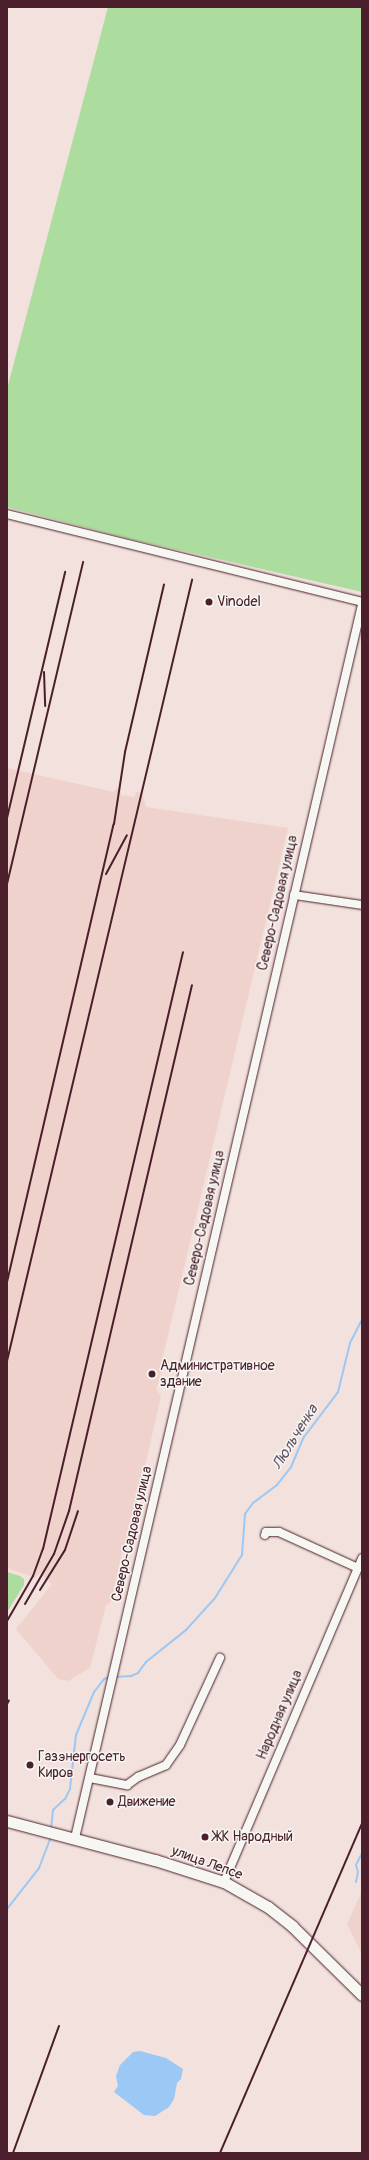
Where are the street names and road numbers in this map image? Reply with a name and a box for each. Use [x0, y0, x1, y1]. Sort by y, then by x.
street label: Северо-Садовая улица [254, 834, 302, 972]
street label: Северо-Садовая улица [181, 1149, 229, 1287]
street label: Северо-Садовая улица [108, 1465, 156, 1603]
street label: Народная улица [254, 1668, 306, 1762]
street label: улица Лепсе [169, 1842, 245, 1884]

